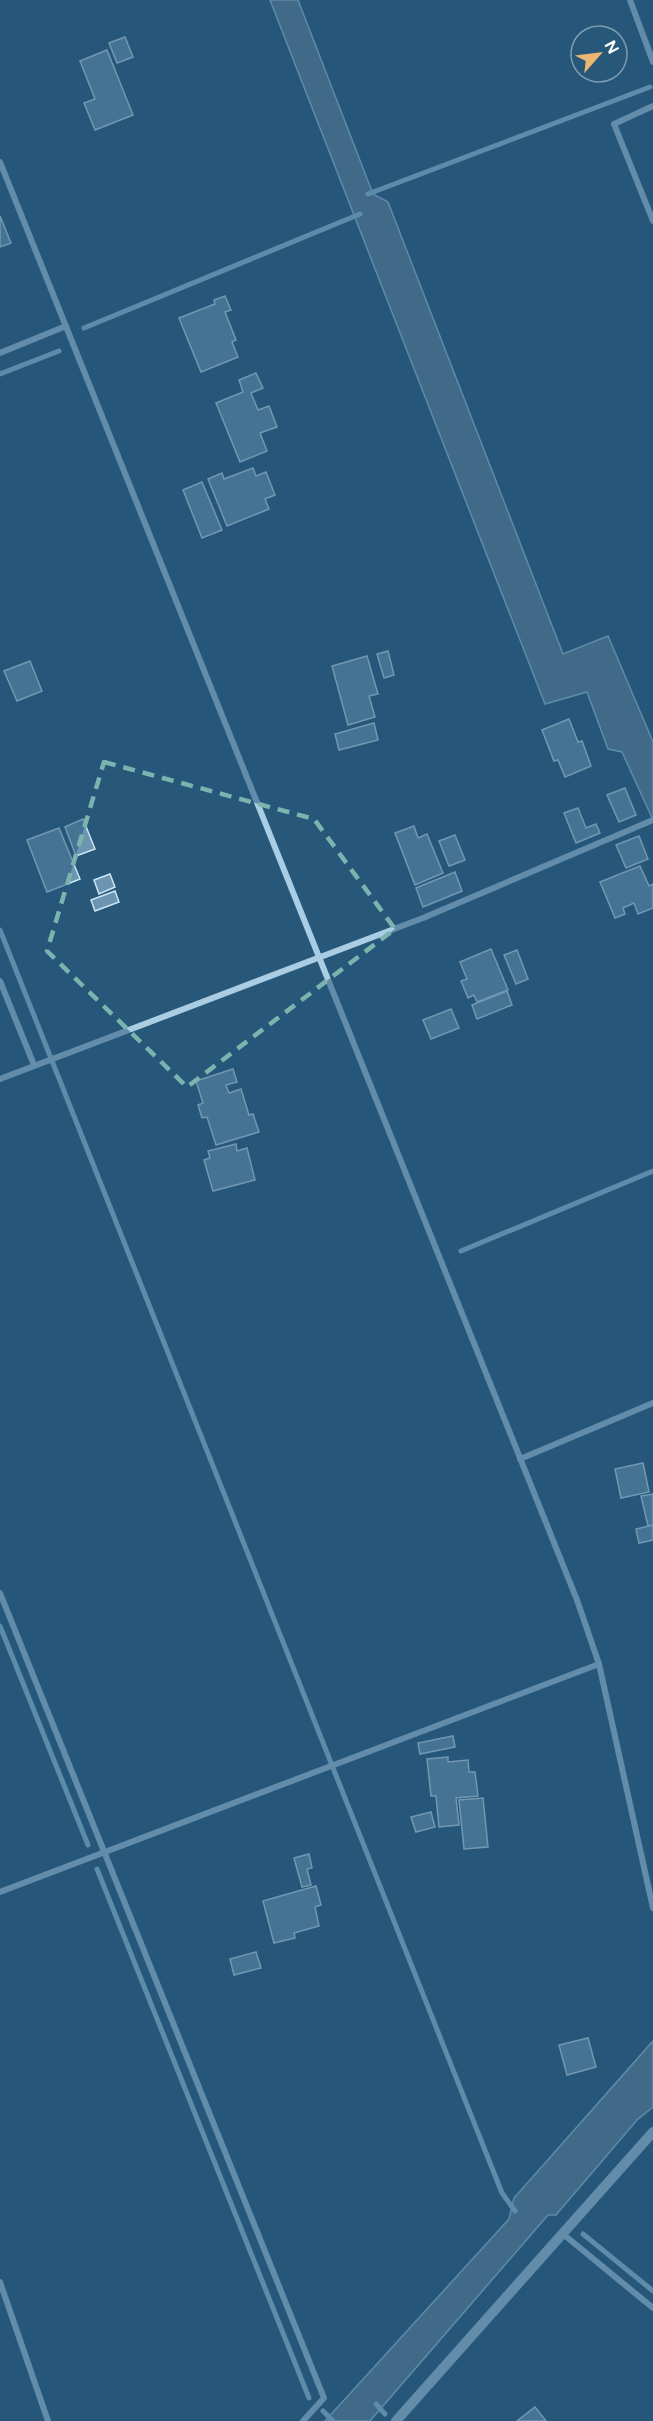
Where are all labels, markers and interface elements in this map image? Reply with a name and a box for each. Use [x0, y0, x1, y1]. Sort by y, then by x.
north arrow [569, 24, 629, 84]
text: N [601, 37, 623, 57]

